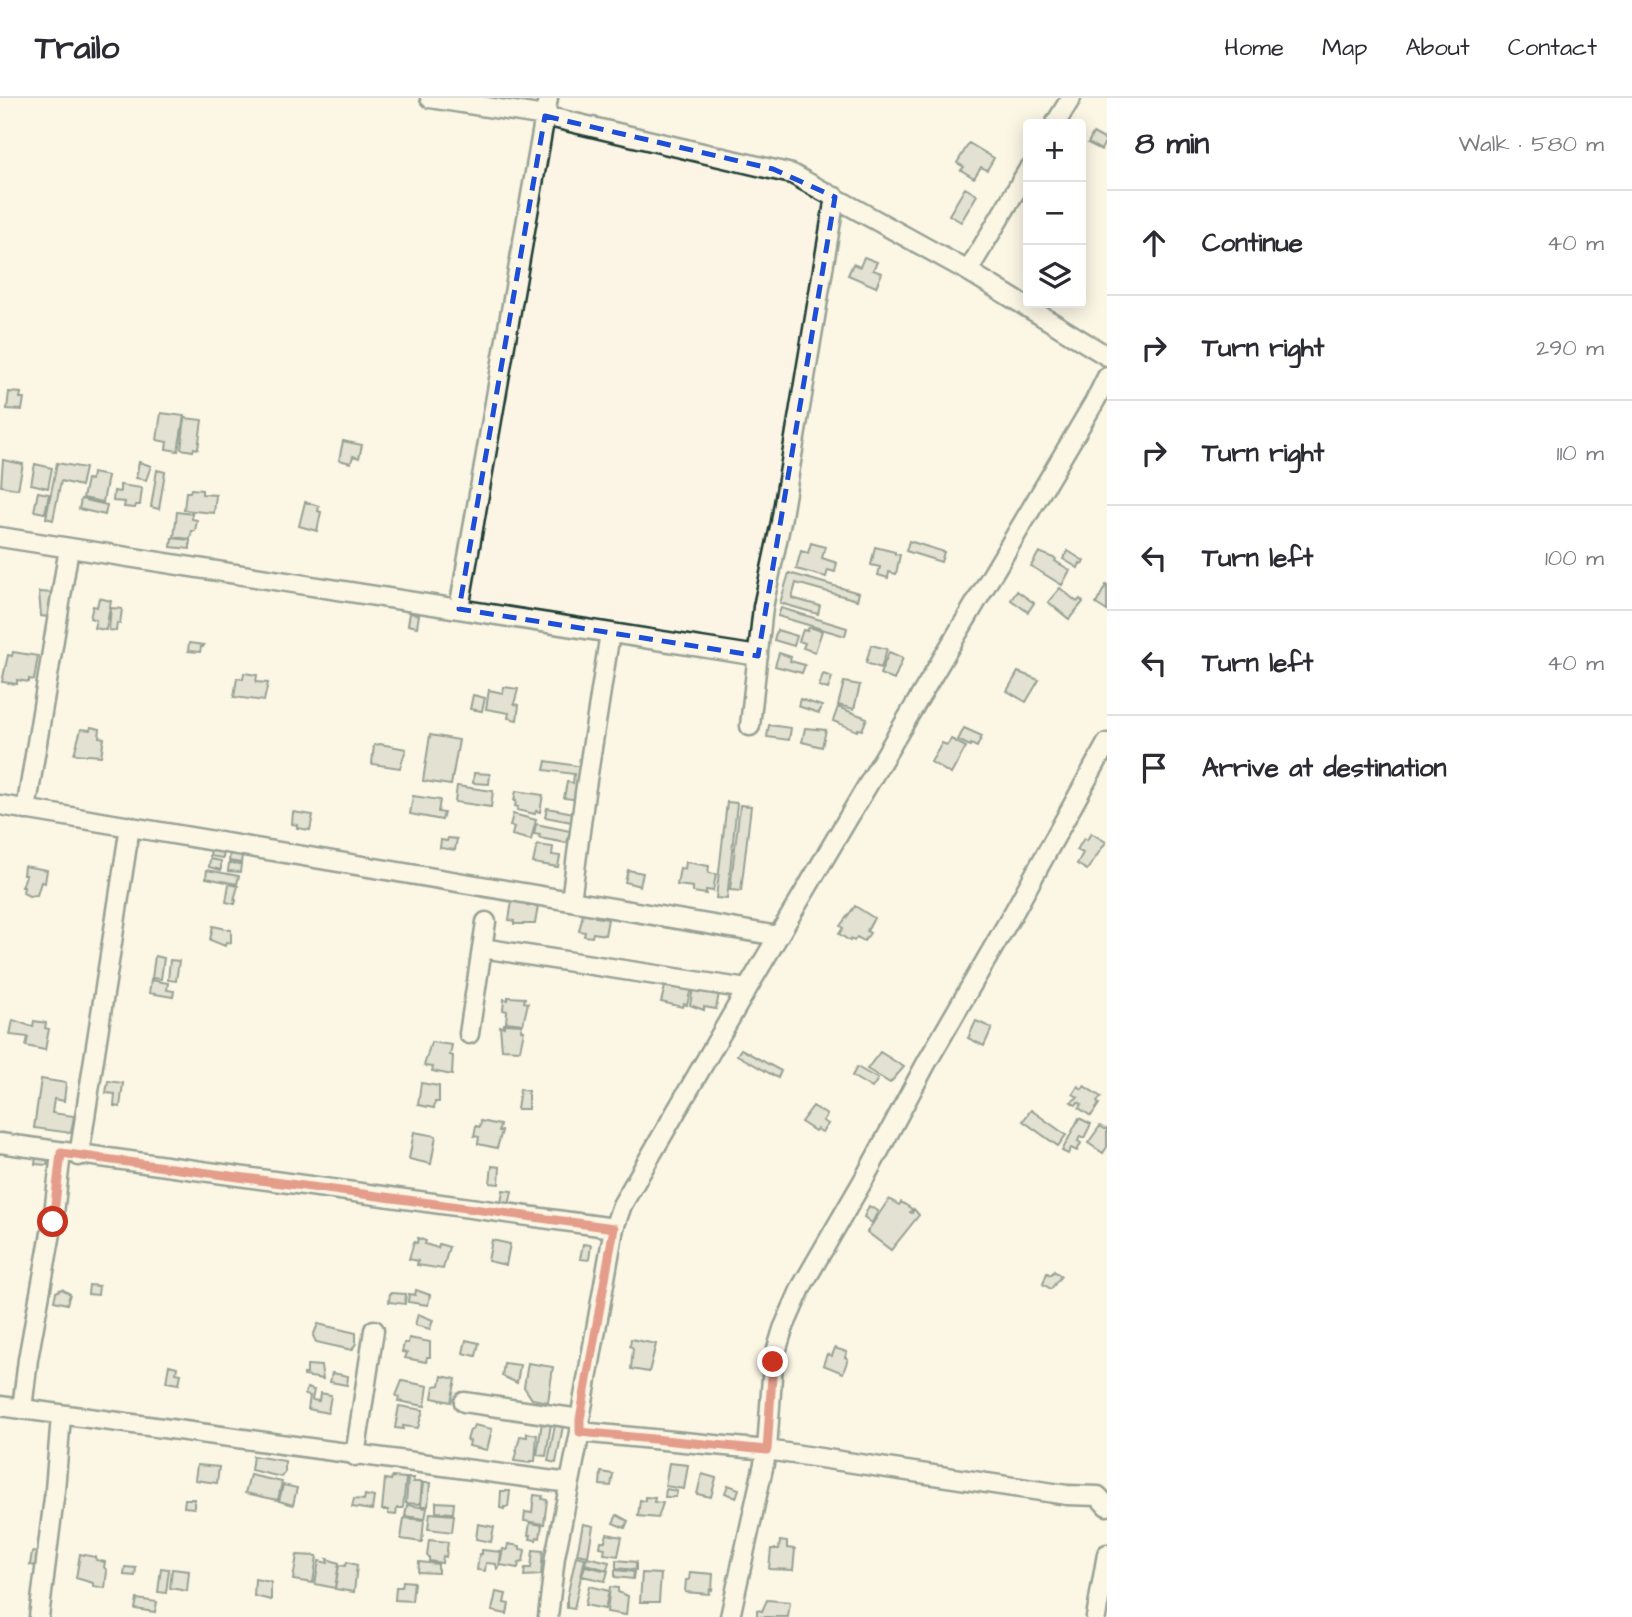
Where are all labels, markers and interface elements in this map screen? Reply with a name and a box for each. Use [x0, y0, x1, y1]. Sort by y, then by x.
text: Trailo [35, 25, 119, 71]
text: Home [1224, 31, 1284, 65]
text: Map [1322, 31, 1367, 65]
text: About [1405, 31, 1470, 65]
text: Contact [1508, 31, 1597, 65]
map controls [1023, 119, 1086, 308]
button: + [1023, 119, 1086, 182]
text: 8 min [1135, 123, 1209, 165]
text: Walk · 580 m [1458, 128, 1604, 160]
button: − [1023, 182, 1086, 245]
icon: ahead [1135, 224, 1173, 262]
text: Continue [1202, 225, 1303, 261]
text: 40 m [1547, 227, 1604, 259]
button: layers [1023, 245, 1086, 308]
icon: right [1135, 329, 1173, 367]
text: Turn right [1202, 330, 1324, 366]
text: 290 m [1536, 332, 1604, 364]
icon: right [1135, 434, 1173, 472]
text: Turn right [1202, 435, 1324, 471]
text: 110 m [1556, 437, 1604, 469]
icon: left [1135, 539, 1173, 577]
text: Turn left [1202, 540, 1313, 576]
text: 100 m [1545, 542, 1604, 574]
icon: left [1135, 644, 1173, 682]
text: Turn left [1202, 645, 1313, 681]
text: 40 m [1547, 647, 1604, 679]
icon: arrive [1135, 749, 1173, 787]
text: Arrive at destination [1202, 750, 1447, 786]
route start [37, 1206, 68, 1237]
route end [757, 1346, 788, 1377]

